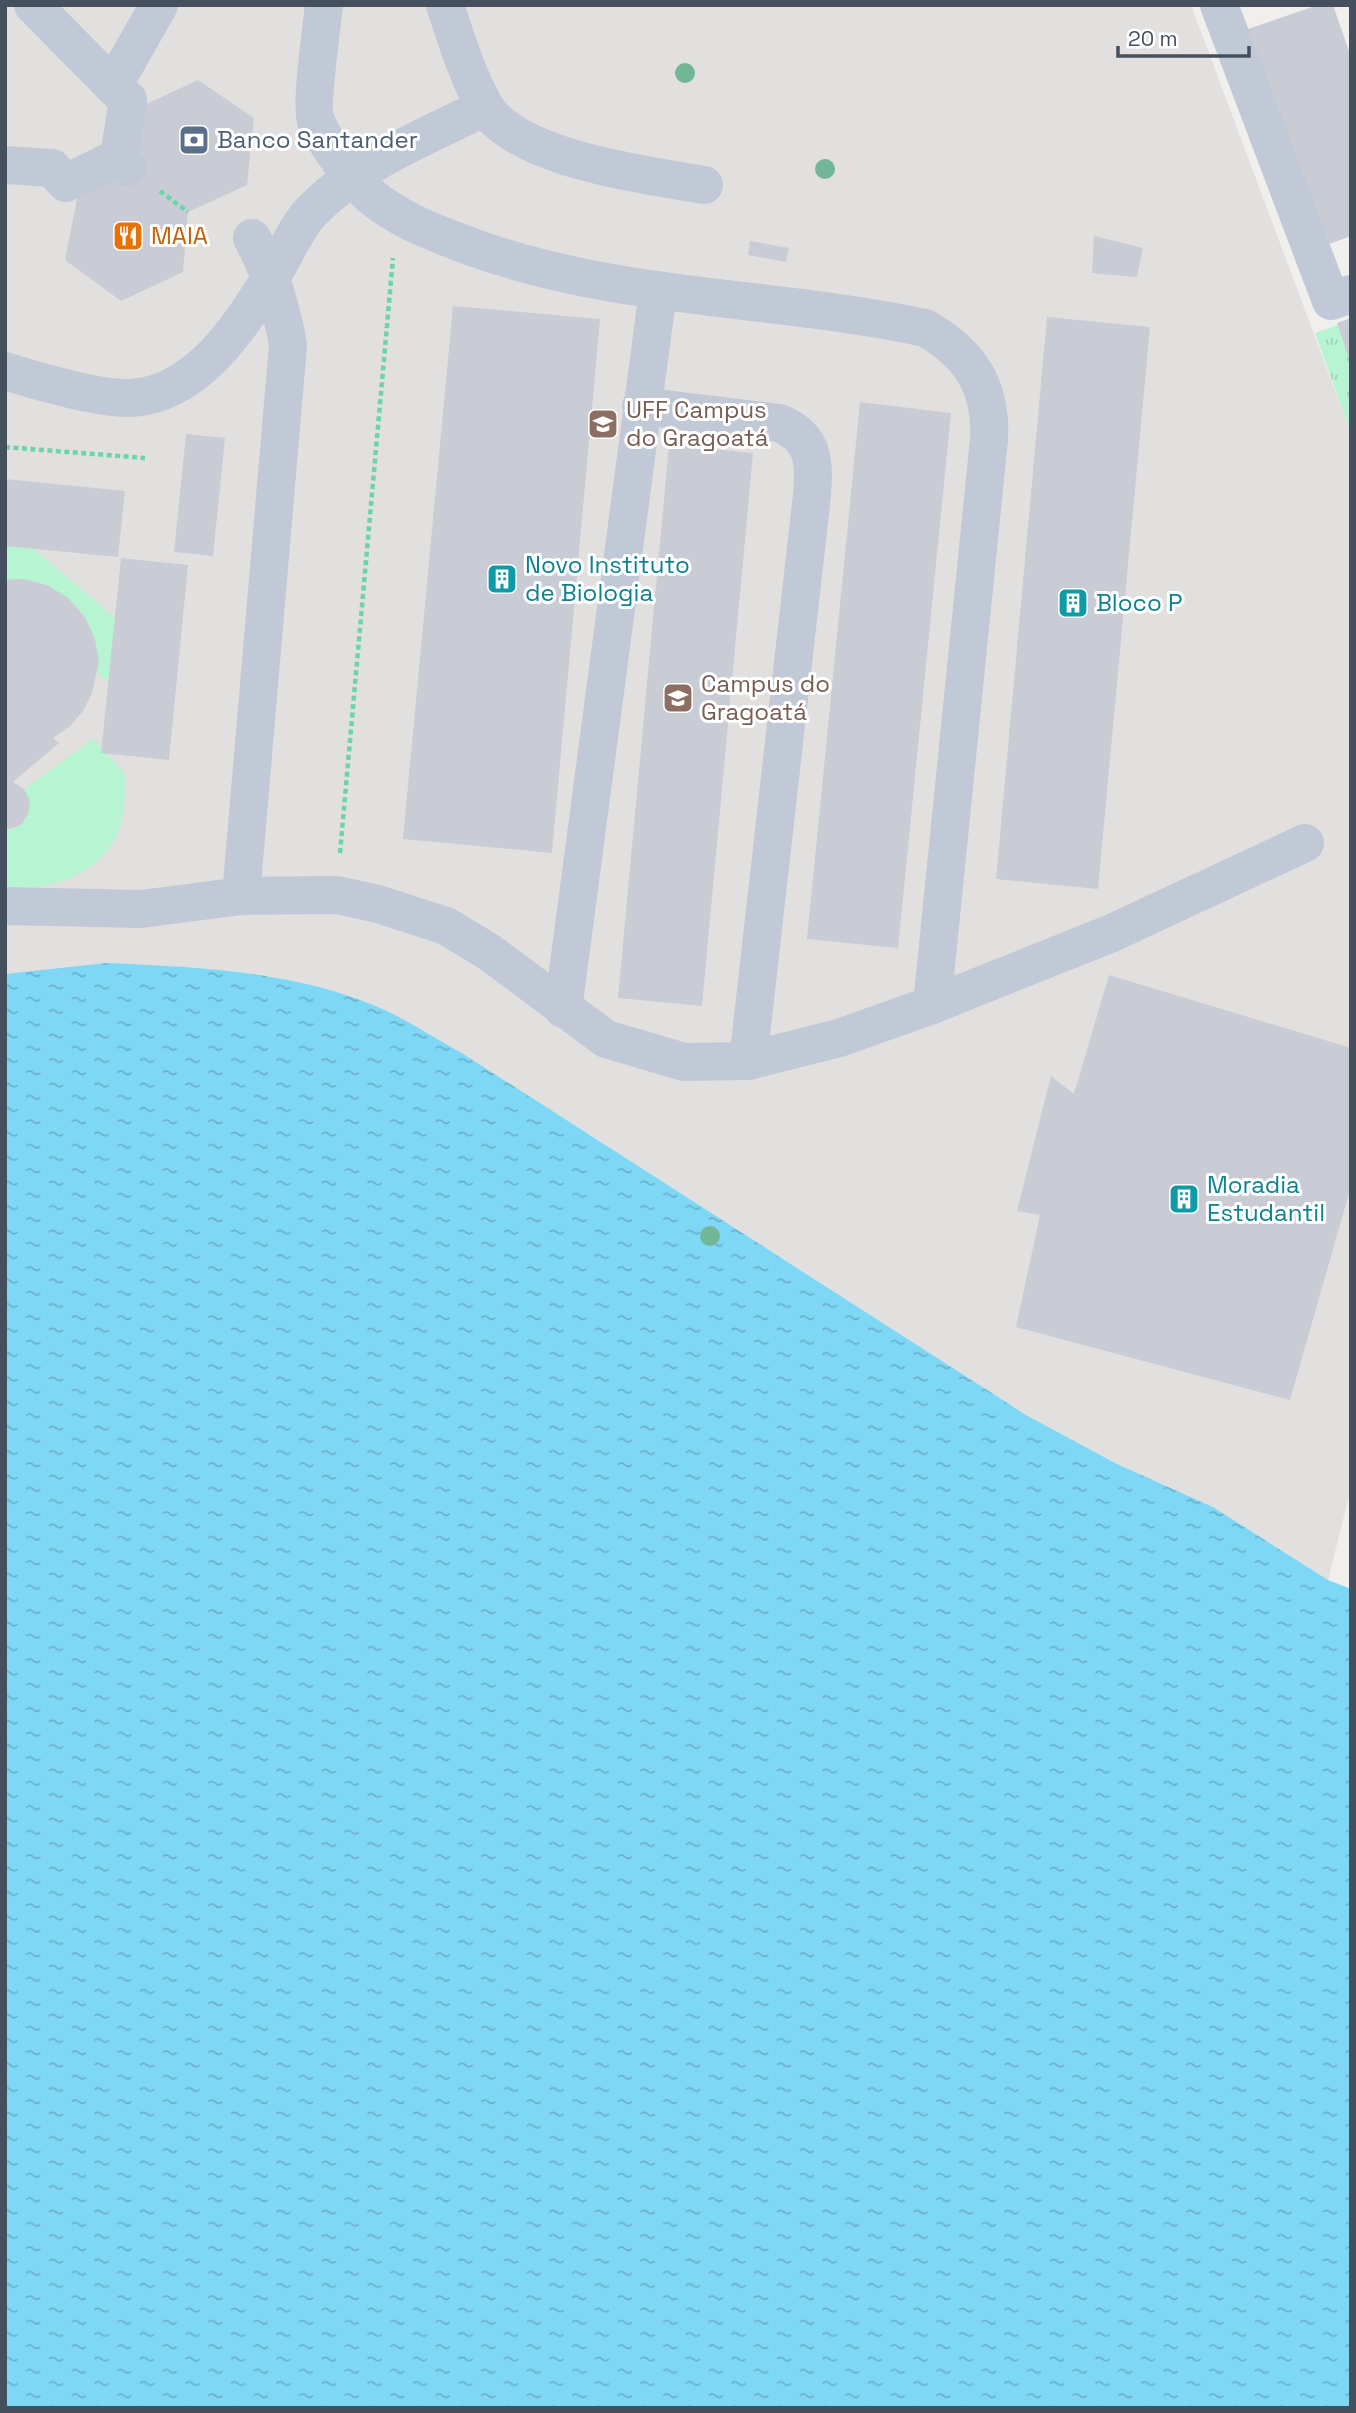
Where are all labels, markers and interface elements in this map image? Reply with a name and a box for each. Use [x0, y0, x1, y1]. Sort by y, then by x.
scale bar [1118, 14, 1249, 58]
text: 20 m [1128, 25, 1178, 52]
bank icon: Banco Santander [177, 123, 211, 157]
place label: Banco Santander [217, 124, 418, 155]
restaurant icon: MAIA [111, 219, 145, 253]
place label: MAIA [151, 220, 208, 251]
place label: UFF Campus do Gragoatá [626, 394, 769, 453]
school or university icon: UFF Campus do Gragoatá [586, 407, 620, 441]
place label: Novo Instituto de Biologia [525, 549, 690, 608]
building icon: Novo Instituto de Biologia [485, 562, 519, 596]
building icon: Bloco P [1056, 586, 1090, 620]
place label: Bloco P [1096, 587, 1182, 618]
place label: Campus do Gragoatá [701, 668, 830, 727]
school or university icon: Campus do Gragoatá [661, 681, 695, 715]
place label: Moradia Estudantil [1207, 1169, 1325, 1228]
building icon: Moradia Estudantil [1167, 1182, 1201, 1216]

